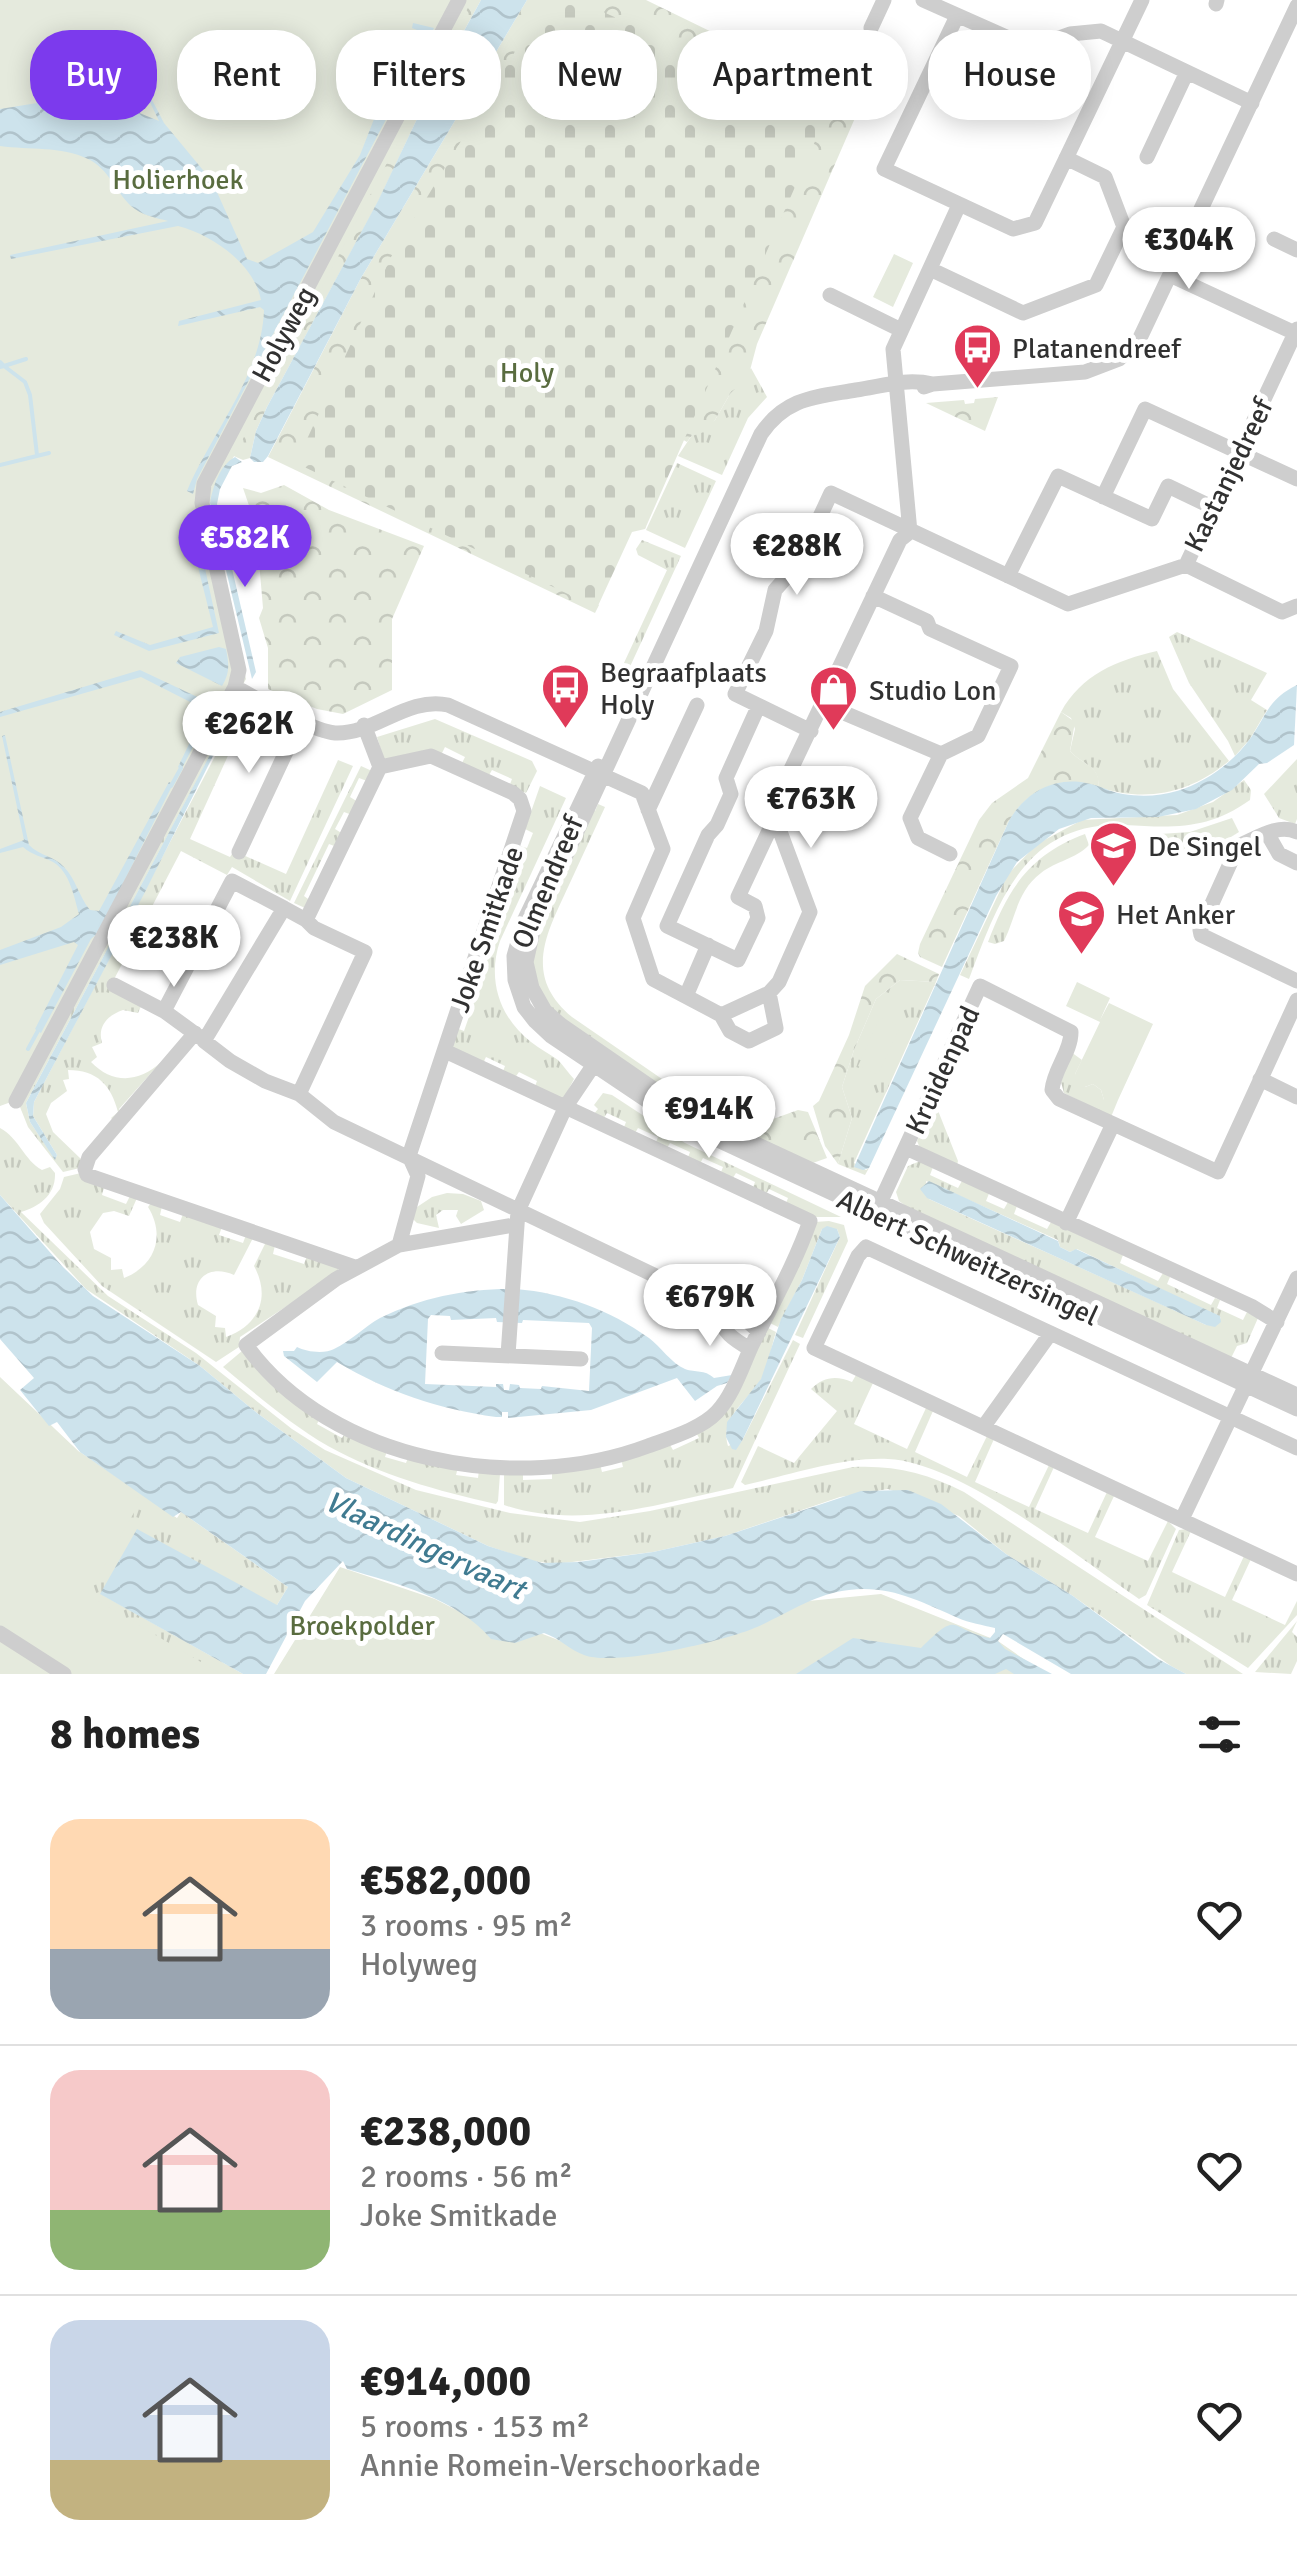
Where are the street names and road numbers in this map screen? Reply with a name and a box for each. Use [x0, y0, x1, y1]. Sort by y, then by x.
street label: Holyweg [245, 281, 323, 388]
street label: Kastanjedreef [1177, 392, 1281, 558]
street label: Olmendreef [505, 810, 592, 954]
street label: Joke Smitkade [443, 842, 531, 1017]
street label: Kruidenpad [898, 1001, 987, 1140]
street label: Albert Schweitzersingel [832, 1182, 1104, 1333]

